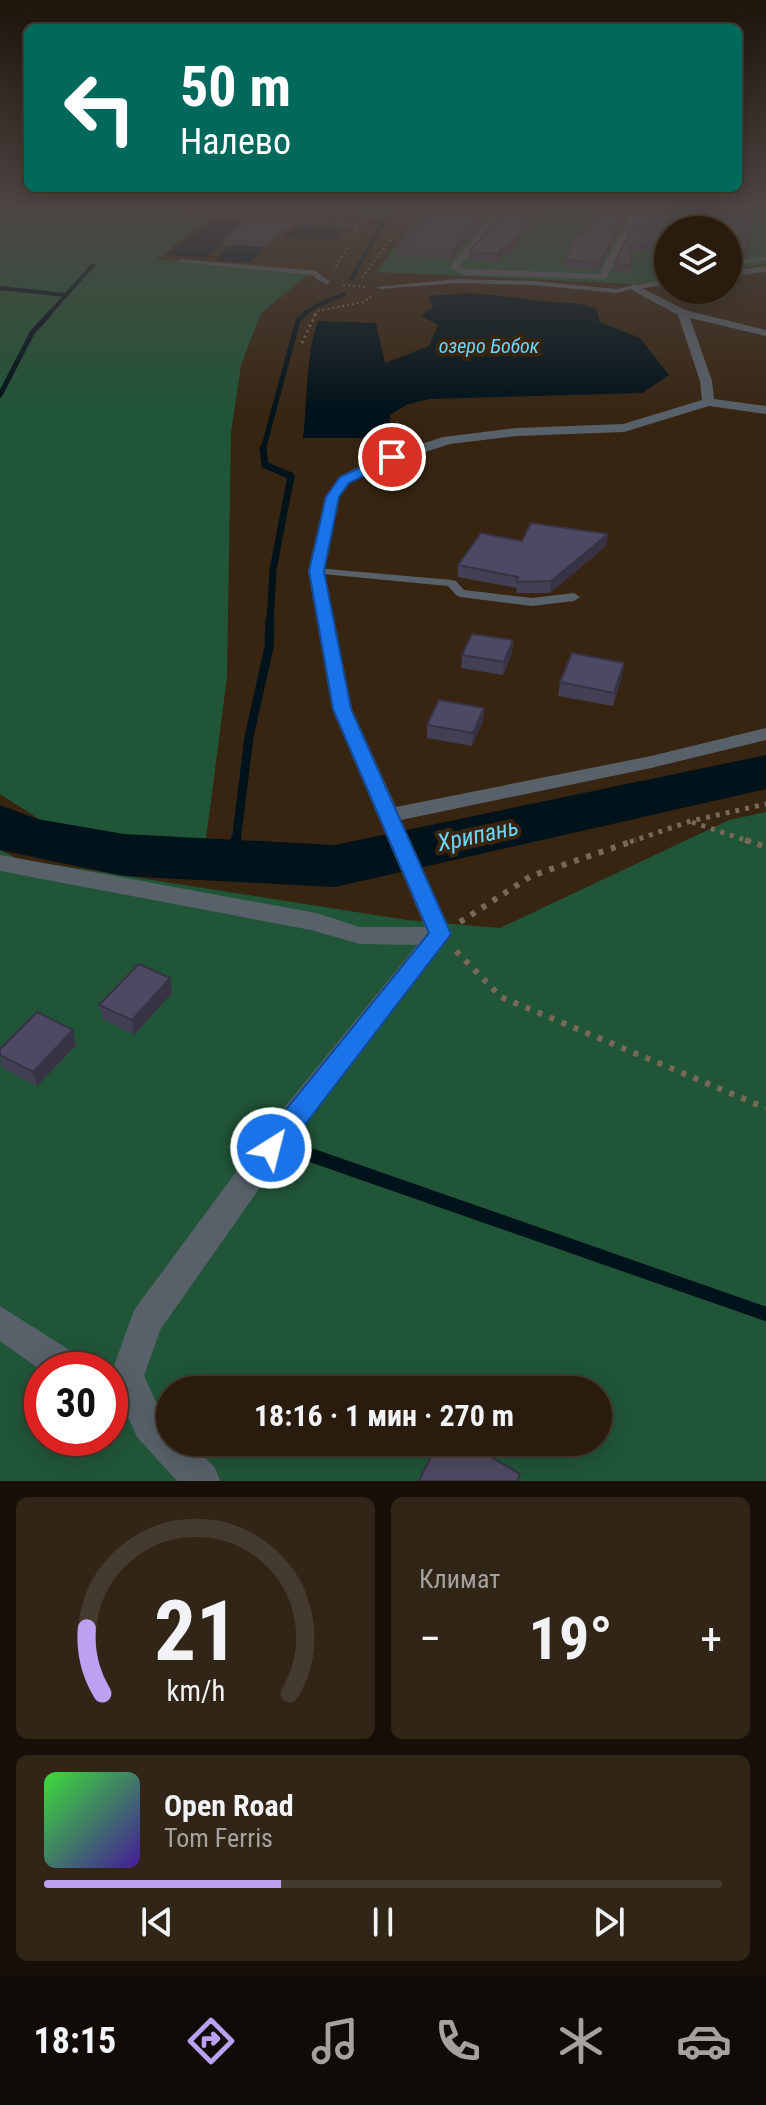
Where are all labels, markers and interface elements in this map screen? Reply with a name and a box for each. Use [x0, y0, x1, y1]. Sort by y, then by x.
text: 50 m [180, 54, 291, 120]
icon: left [48, 56, 152, 160]
text: Налево [180, 121, 291, 163]
map controls [654, 216, 742, 304]
button: layers [654, 216, 742, 304]
water label: озеро Бобок [439, 334, 540, 358]
pin [358, 423, 426, 491]
icon: arrive [370, 435, 414, 479]
water label: Хрипань [434, 813, 521, 857]
position arrow [229, 1106, 313, 1190]
speed limit sign: 30 [24, 1352, 128, 1456]
text: 18:16 · 1 мин · 270 m [254, 1398, 514, 1433]
text: Климат [419, 1564, 500, 1594]
text: 21 [153, 1583, 238, 1680]
text: 19° [529, 1603, 613, 1674]
text: − [419, 1613, 441, 1665]
text: + [700, 1613, 722, 1665]
text: km/h [166, 1674, 225, 1708]
text: Open Road [164, 1788, 294, 1823]
text: Tom Ferris [164, 1823, 273, 1853]
icon: previous [135, 1900, 179, 1944]
icon: pause [361, 1900, 405, 1944]
icon: next [587, 1900, 631, 1944]
icon: directions [183, 2013, 239, 2069]
icon: music [307, 2013, 363, 2069]
icon: phone [430, 2013, 486, 2069]
icon: climate [553, 2013, 609, 2069]
icon: car [676, 2013, 732, 2069]
text: 18:15 [34, 2020, 116, 2062]

